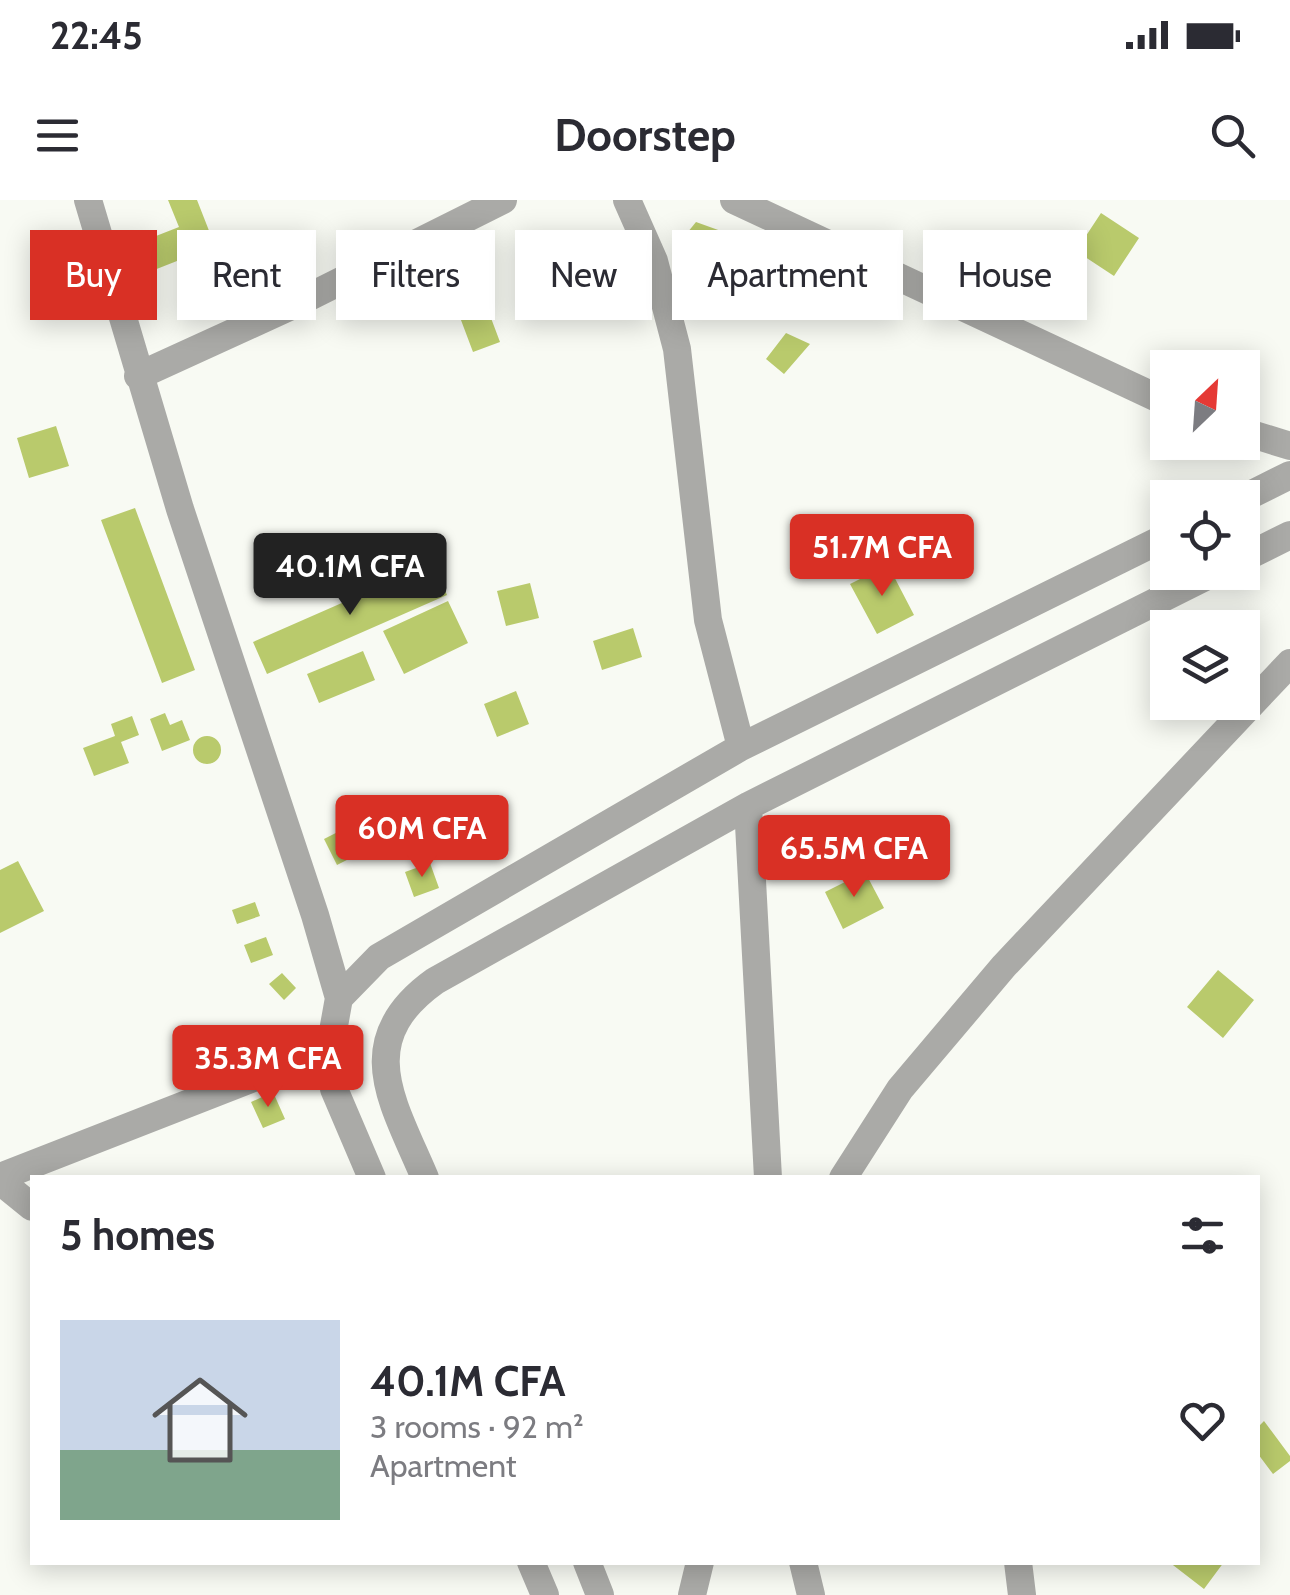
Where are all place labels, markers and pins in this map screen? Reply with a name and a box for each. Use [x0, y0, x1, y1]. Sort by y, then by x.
pin: 51.7M CFA [768, 514, 996, 599]
pin: 40.1M CFA [236, 533, 464, 618]
pin: 60M CFA [330, 795, 514, 880]
pin: 65.5M CFA [740, 815, 968, 900]
pin: 35.3M CFA [154, 1025, 382, 1110]

